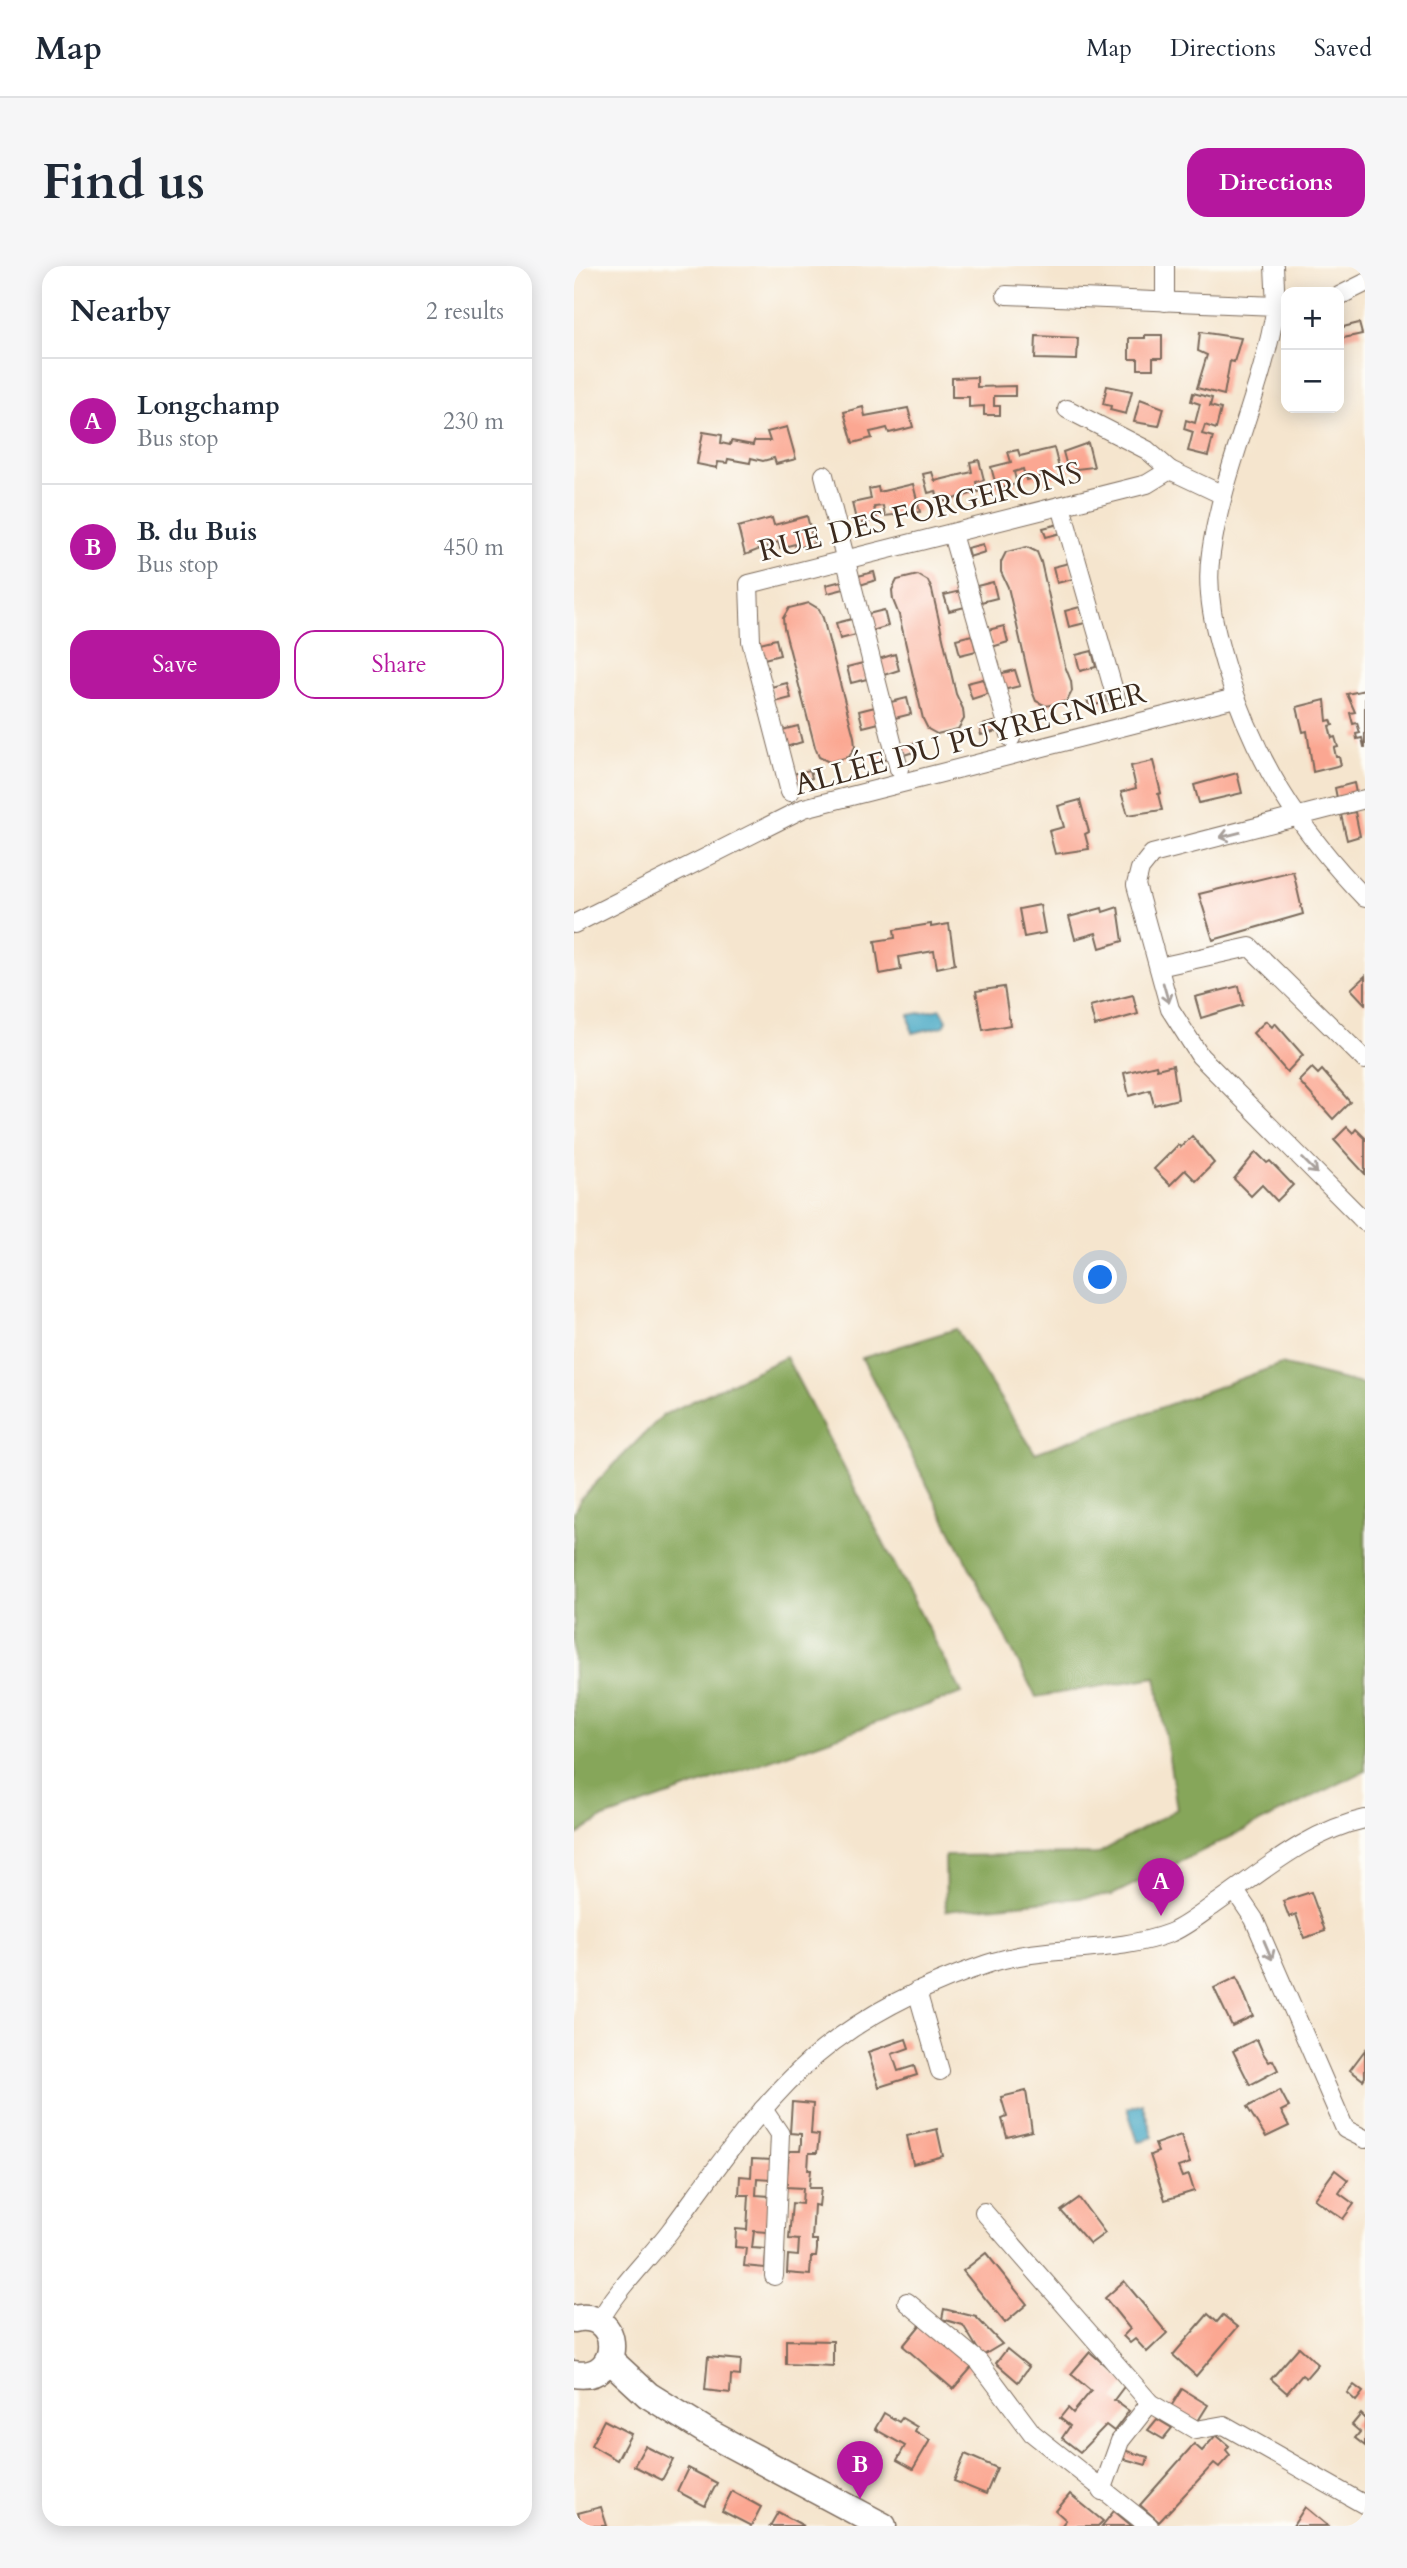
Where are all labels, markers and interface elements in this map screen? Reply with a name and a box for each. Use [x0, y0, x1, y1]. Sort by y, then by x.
text: Map [35, 26, 102, 71]
text: Map [1086, 32, 1132, 65]
text: Directions [1170, 32, 1276, 65]
text: Saved [1314, 32, 1372, 65]
button: Directions [1187, 148, 1365, 217]
text: Find us [42, 149, 205, 216]
map controls [1281, 287, 1344, 413]
button: + [1281, 287, 1344, 350]
text: Nearby [70, 291, 171, 332]
text: 2 results [426, 296, 504, 327]
button: − [1281, 350, 1344, 413]
text: Longchamp [137, 388, 280, 423]
text: A [84, 406, 102, 437]
text: 230 m [443, 406, 504, 437]
text: Bus stop [137, 423, 219, 454]
street label: RUE DES FORGERONS [754, 452, 1086, 572]
text: B. du Buis [137, 514, 257, 549]
text: B [85, 532, 101, 563]
text: 450 m [443, 532, 504, 563]
text: Bus stop [137, 549, 219, 580]
button: Save [70, 630, 280, 699]
button: Share [294, 630, 504, 699]
street label: ALLÉE DU PUYREGNIER [790, 672, 1151, 806]
one-way arrow [1219, 829, 1241, 842]
one-way arrow [1160, 981, 1173, 1004]
one-way arrow [1301, 1157, 1318, 1174]
your location [1083, 1260, 1117, 1294]
pin: A [1138, 1858, 1184, 1916]
one-way arrow [1262, 1939, 1275, 1960]
pin: B [837, 2441, 883, 2499]

